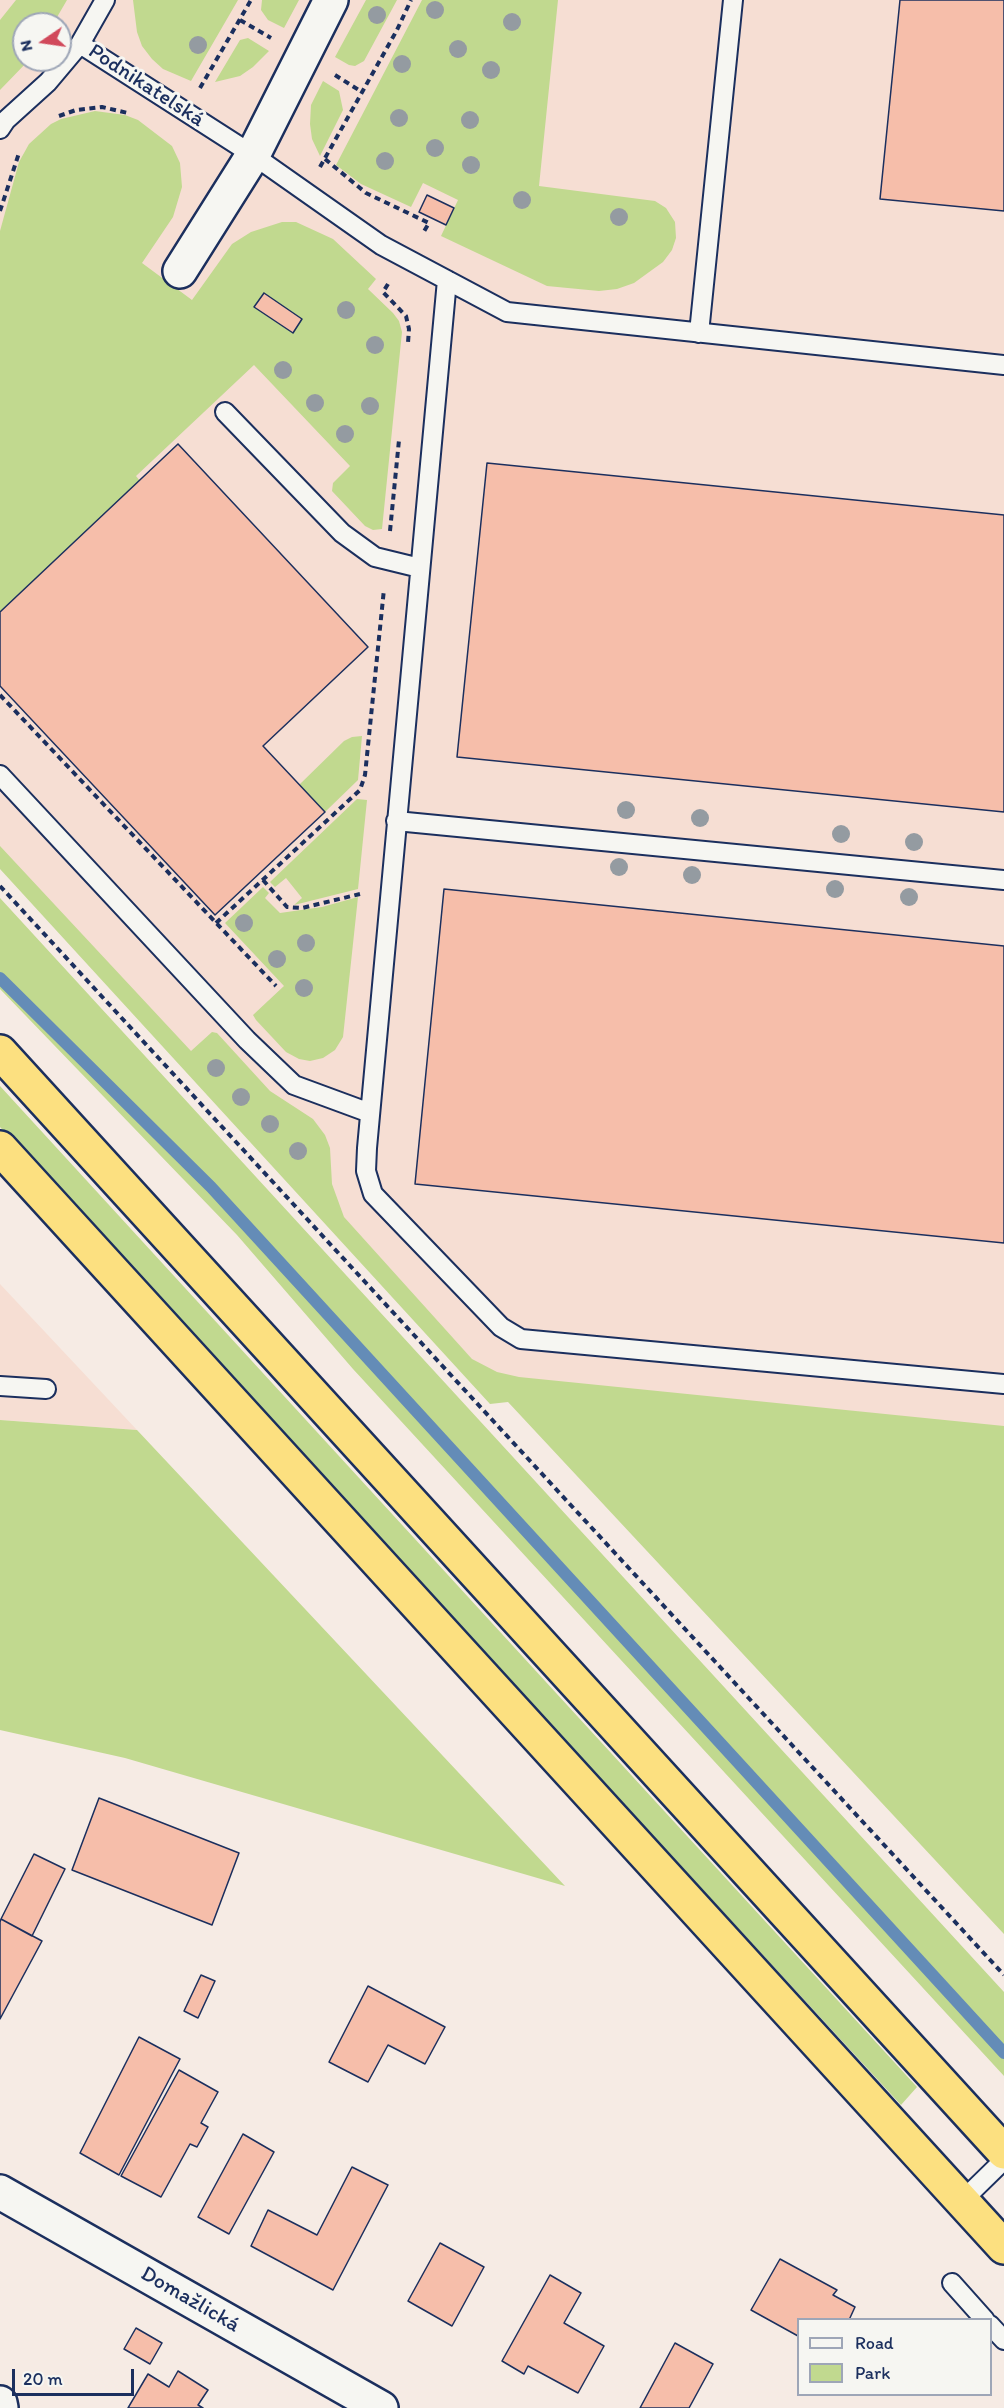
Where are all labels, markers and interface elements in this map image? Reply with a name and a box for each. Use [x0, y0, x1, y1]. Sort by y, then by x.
north arrow [12, 12, 72, 72]
text: N [15, 38, 36, 53]
street label: Podnikatelská [83, 39, 209, 133]
street label: Domažlická [136, 2261, 244, 2339]
legend [797, 2318, 992, 2396]
text: Road [855, 2332, 894, 2354]
scale bar [15, 2357, 136, 2395]
text: Park [855, 2362, 890, 2384]
text: 20 m [23, 2368, 63, 2390]

